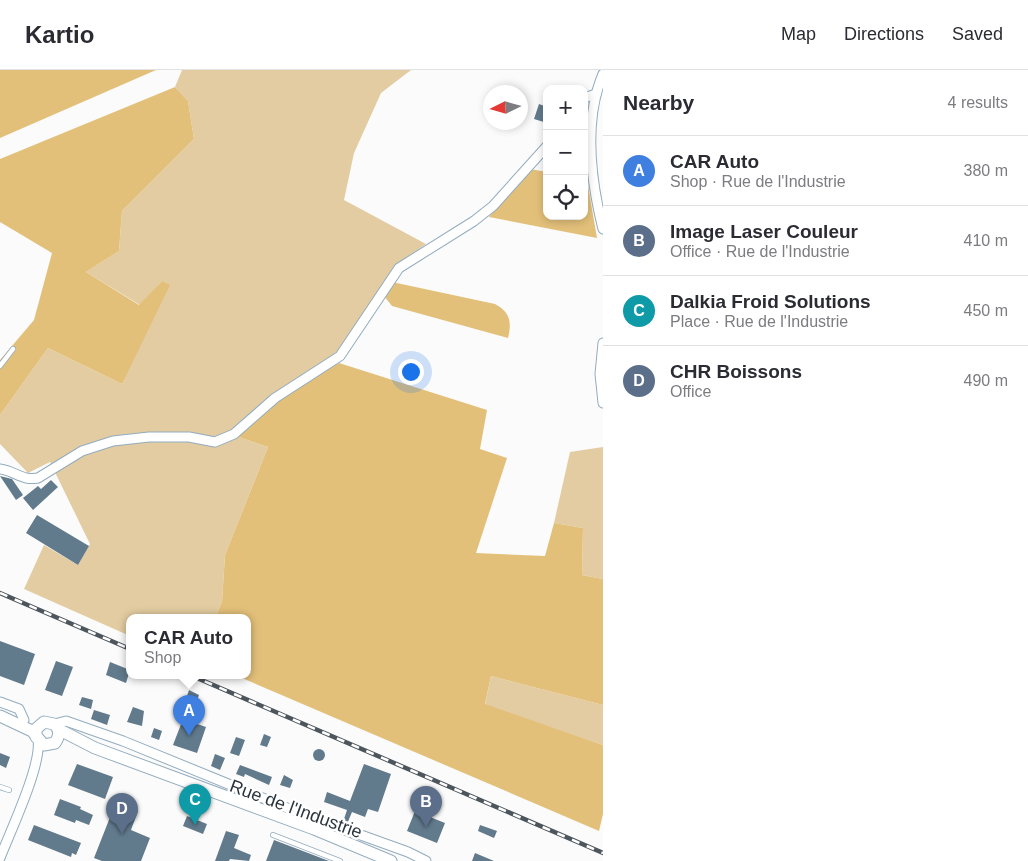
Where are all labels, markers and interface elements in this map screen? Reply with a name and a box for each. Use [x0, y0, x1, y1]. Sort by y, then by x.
text: Kartio [25, 21, 94, 48]
text: Map [781, 24, 816, 44]
text: Directions [844, 24, 924, 44]
text: Saved [952, 24, 1003, 44]
north arrow [483, 85, 528, 130]
map controls [543, 85, 588, 220]
button: + [543, 85, 588, 130]
text: Nearby [623, 91, 694, 114]
text: 4 results [948, 94, 1008, 111]
button: − [543, 130, 588, 175]
text: CAR Auto [670, 151, 759, 172]
text: A [633, 162, 645, 179]
text: 380 m [964, 162, 1008, 179]
text: Shop · Rue de l'Industrie [670, 173, 846, 190]
button: locate [543, 175, 588, 220]
text: Image Laser Couleur [670, 221, 858, 242]
text: B [633, 232, 645, 249]
text: 410 m [964, 232, 1008, 249]
text: Office · Rue de l'Industrie [670, 243, 850, 260]
text: Dalkia Froid Solutions [670, 291, 871, 312]
text: C [633, 302, 645, 319]
text: 450 m [964, 302, 1008, 319]
text: Place · Rue de l'Industrie [670, 313, 848, 330]
your location [398, 359, 424, 385]
text: CHR Boissons [670, 361, 802, 382]
text: D [633, 372, 645, 389]
text: 490 m [964, 372, 1008, 389]
text: Office [670, 383, 712, 400]
popup [126, 614, 251, 679]
text: CAR Auto [144, 627, 233, 648]
text: Shop [144, 649, 181, 666]
pin: A [173, 695, 205, 736]
street label: Rue de l'Industrie [227, 776, 365, 842]
pin: C [179, 784, 211, 825]
pin: B [410, 786, 442, 827]
pin: D [106, 793, 138, 834]

